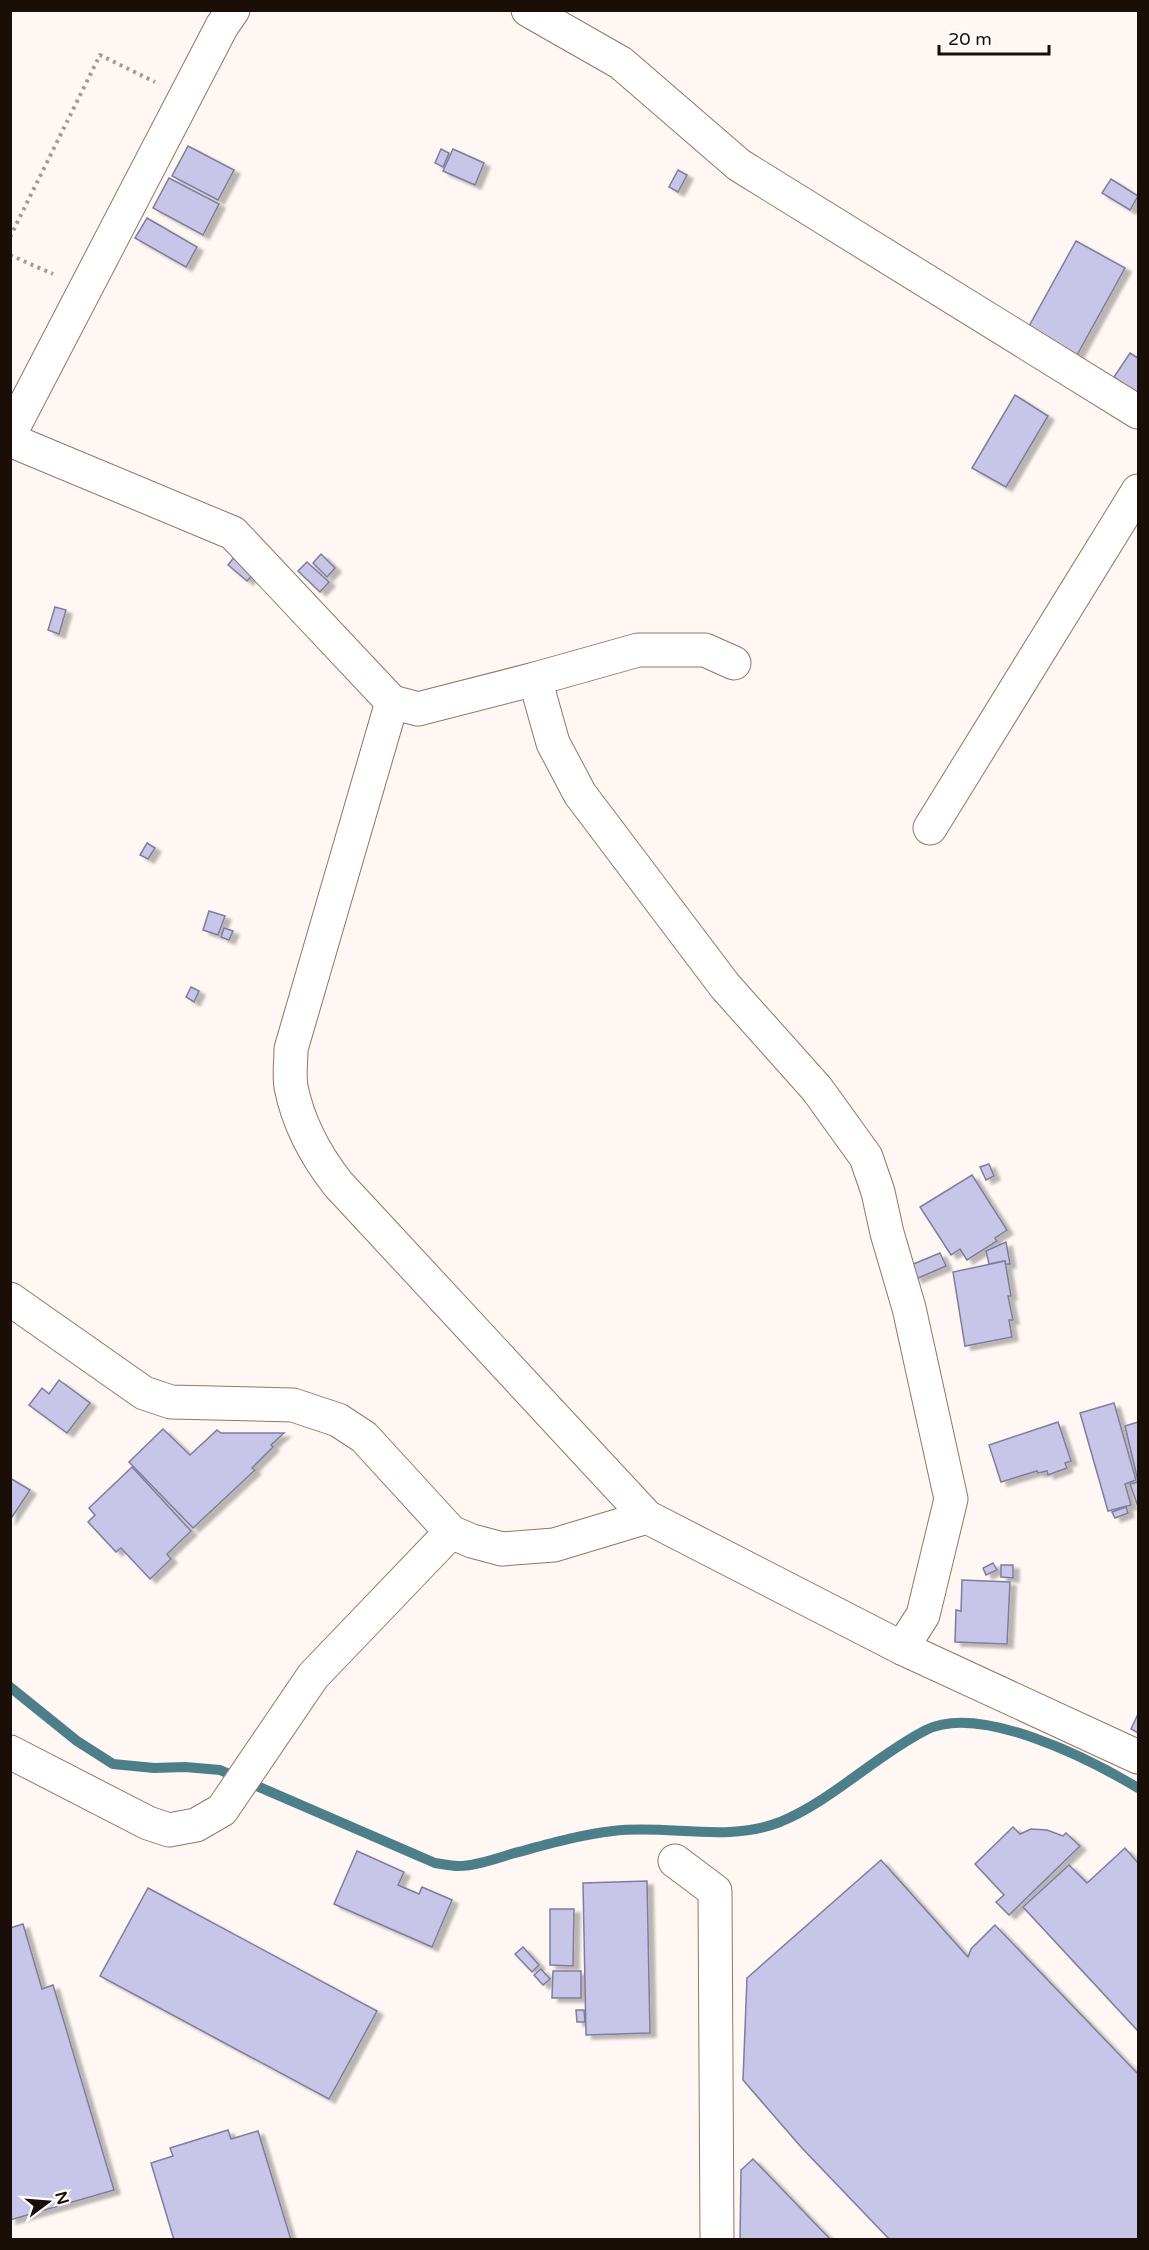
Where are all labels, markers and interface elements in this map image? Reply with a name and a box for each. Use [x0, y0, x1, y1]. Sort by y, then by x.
scale bar [939, 18, 1048, 56]
text: 20 m [948, 28, 992, 50]
north arrow [18, 2172, 78, 2232]
text: N [50, 2189, 73, 2207]

